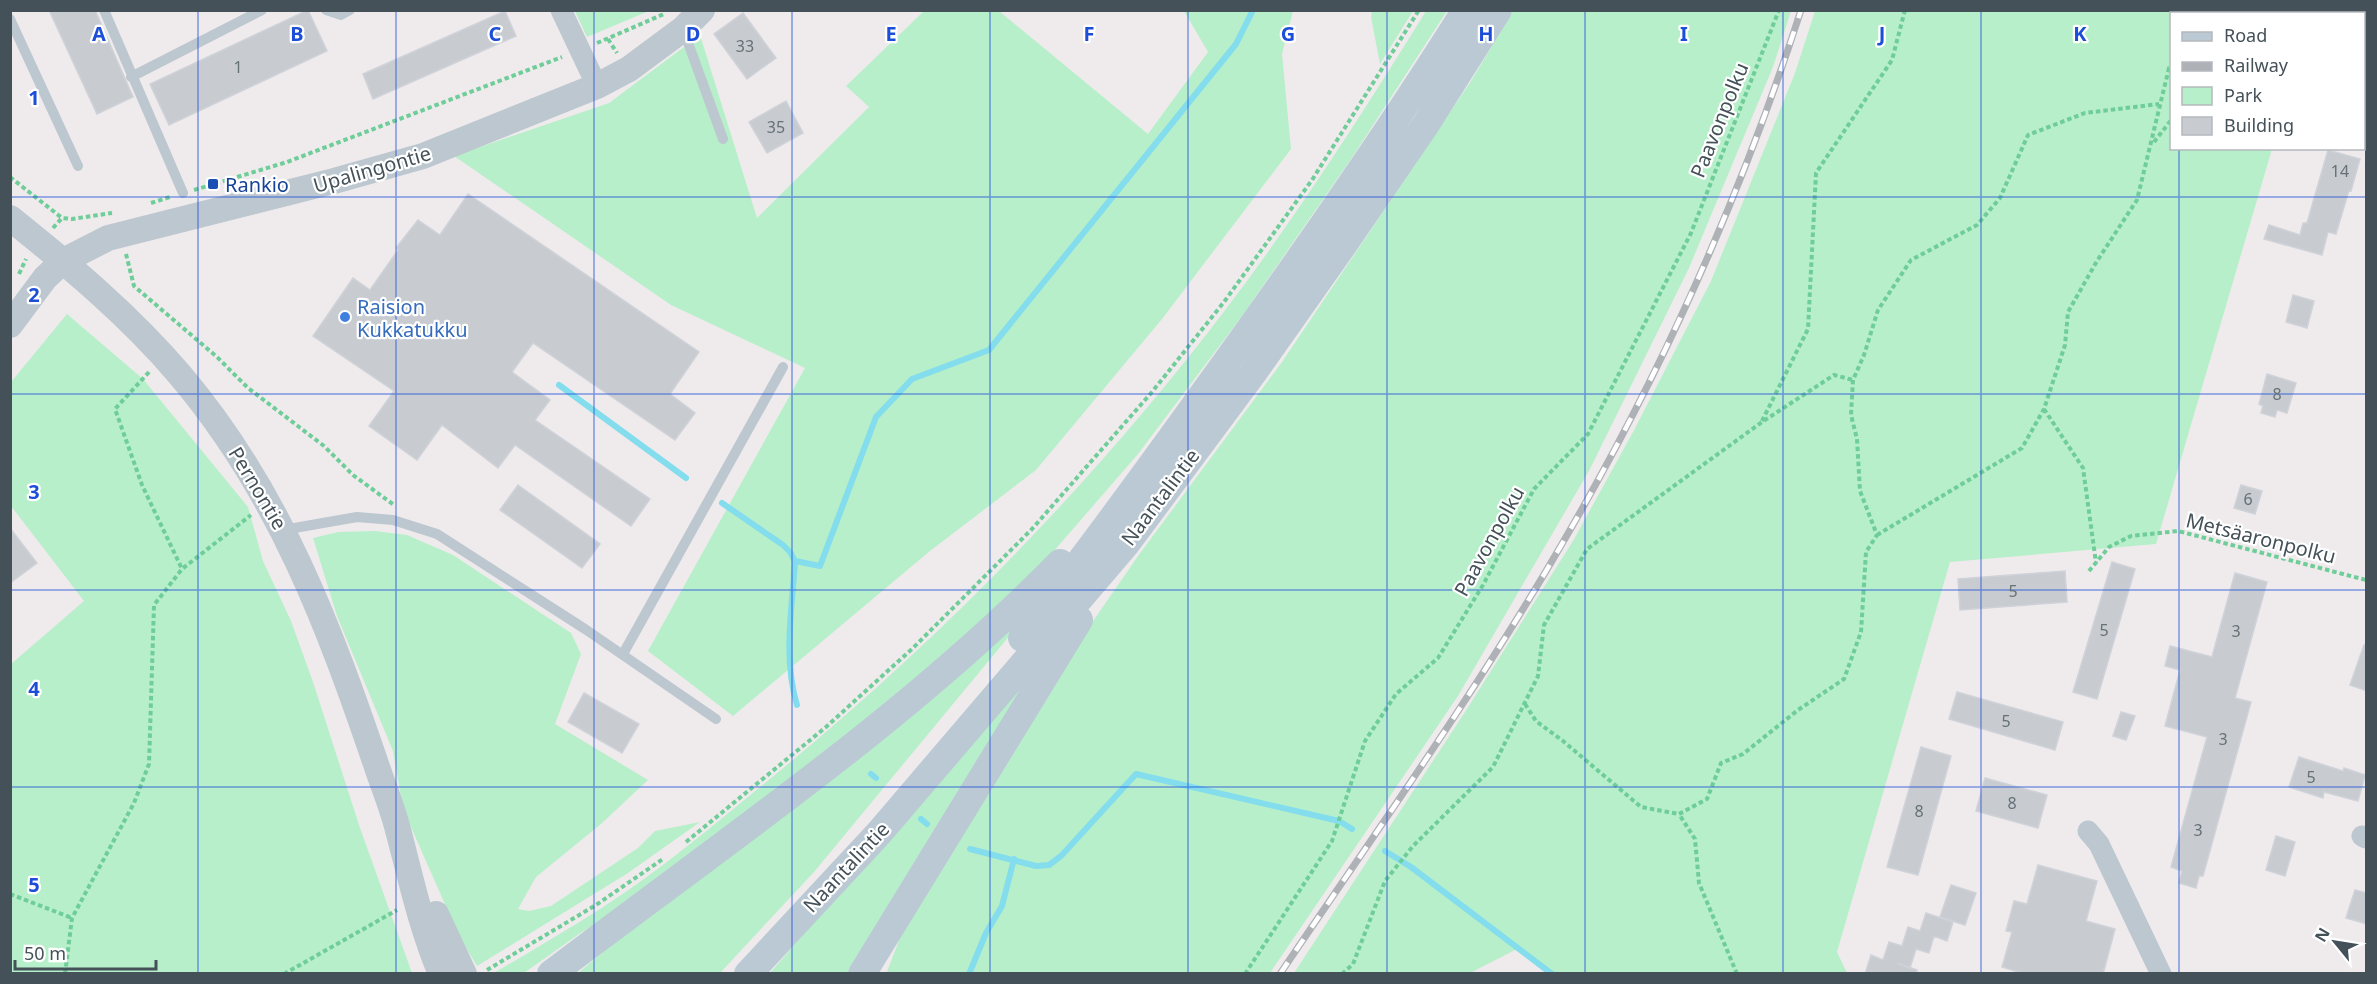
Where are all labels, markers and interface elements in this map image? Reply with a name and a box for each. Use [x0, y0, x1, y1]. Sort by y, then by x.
legend [2170, 12, 2365, 150]
text: A [92, 20, 106, 47]
text: B [290, 20, 304, 47]
text: C [489, 20, 502, 47]
text: D [686, 20, 700, 47]
text: E [885, 20, 897, 47]
text: F [1084, 20, 1094, 47]
text: G [1281, 20, 1295, 47]
text: H [1478, 20, 1494, 47]
text: I [1680, 20, 1688, 47]
text: J [1877, 20, 1885, 47]
text: K [2073, 20, 2087, 47]
text: Road [2224, 23, 2267, 47]
house number: 33 [736, 35, 754, 57]
text: Railway [2224, 53, 2289, 77]
house number: 1 [233, 56, 243, 78]
street label: Paavonpolku [1684, 58, 1754, 182]
text: Park [2224, 83, 2262, 107]
text: 1 [28, 84, 40, 111]
text: Building [2224, 113, 2294, 137]
house number: 35 [767, 116, 785, 138]
street label: Upalingontie [310, 139, 434, 199]
house number: 14 [2331, 160, 2349, 182]
place label: Rankio [225, 171, 289, 198]
marker: Rankio [206, 177, 220, 191]
text: 2 [28, 281, 40, 308]
place label: Raision Kukkatukku [357, 293, 468, 343]
marker: Raision Kukkatukku [338, 310, 352, 324]
house number: 8 [2272, 383, 2282, 405]
street label: Pernontie [223, 442, 293, 534]
street label: Naantalintie [1115, 443, 1205, 551]
text: 3 [28, 478, 40, 505]
street label: Paavonpolku [1448, 481, 1530, 601]
house number: 6 [2243, 488, 2253, 510]
street label: Metsäaronpolku [2183, 506, 2339, 570]
house number: 5 [2008, 580, 2018, 602]
house number: 5 [2099, 619, 2109, 641]
house number: 3 [2231, 620, 2241, 642]
text: 4 [28, 675, 40, 702]
house number: 5 [2001, 710, 2011, 732]
house number: 3 [2218, 728, 2228, 750]
house number: 5 [2306, 766, 2316, 788]
house number: 8 [2007, 792, 2017, 814]
house number: 8 [1914, 800, 1924, 822]
street label: Naantalintie [797, 816, 895, 918]
house number: 3 [2193, 819, 2203, 841]
text: 5 [28, 871, 40, 898]
north arrow [2305, 912, 2365, 972]
text: N [2309, 923, 2335, 946]
scale bar [15, 933, 156, 971]
text: 50 m [24, 941, 66, 965]

